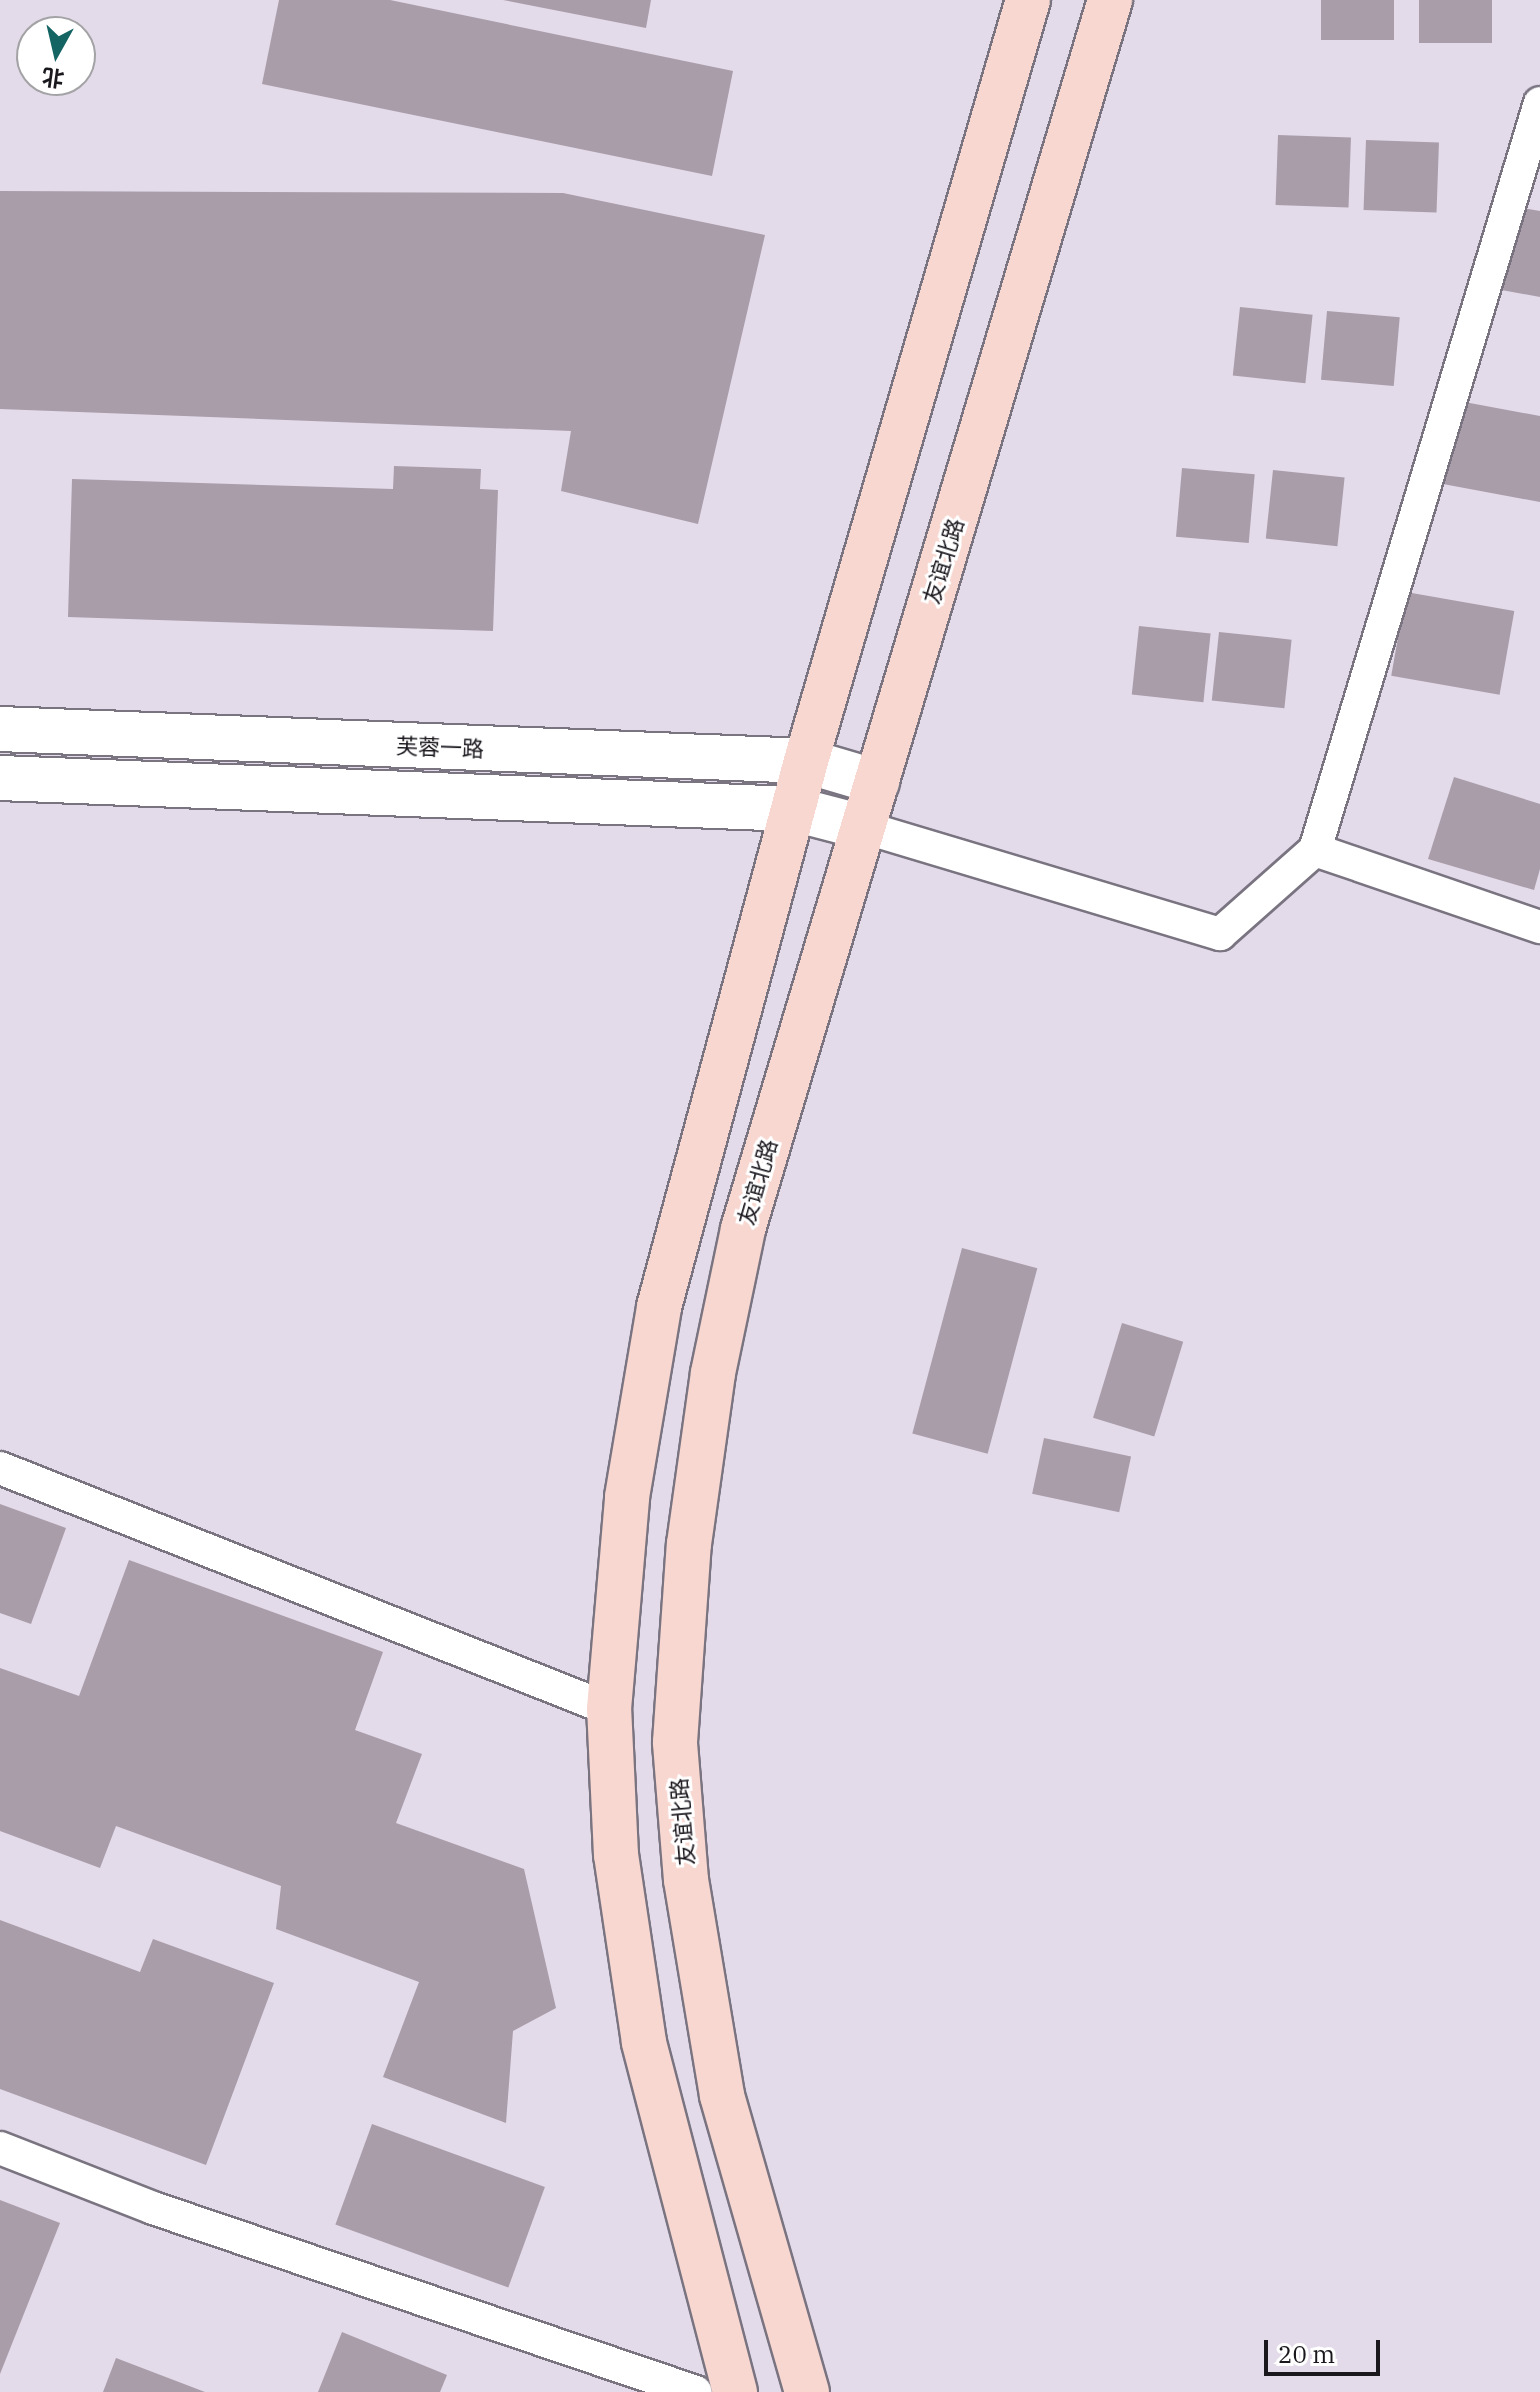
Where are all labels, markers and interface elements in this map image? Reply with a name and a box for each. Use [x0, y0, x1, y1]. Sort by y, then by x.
north arrow [16, 16, 96, 96]
text: 北 [40, 62, 66, 94]
street label: 友谊北路 [918, 515, 968, 607]
street label: 芙蓉一路 [396, 732, 484, 762]
street label: 友谊北路 [732, 1136, 782, 1228]
street label: 友谊北路 [665, 1777, 699, 1867]
scale bar [1268, 2324, 1384, 2374]
text: 20 m [1278, 2338, 1335, 2370]

